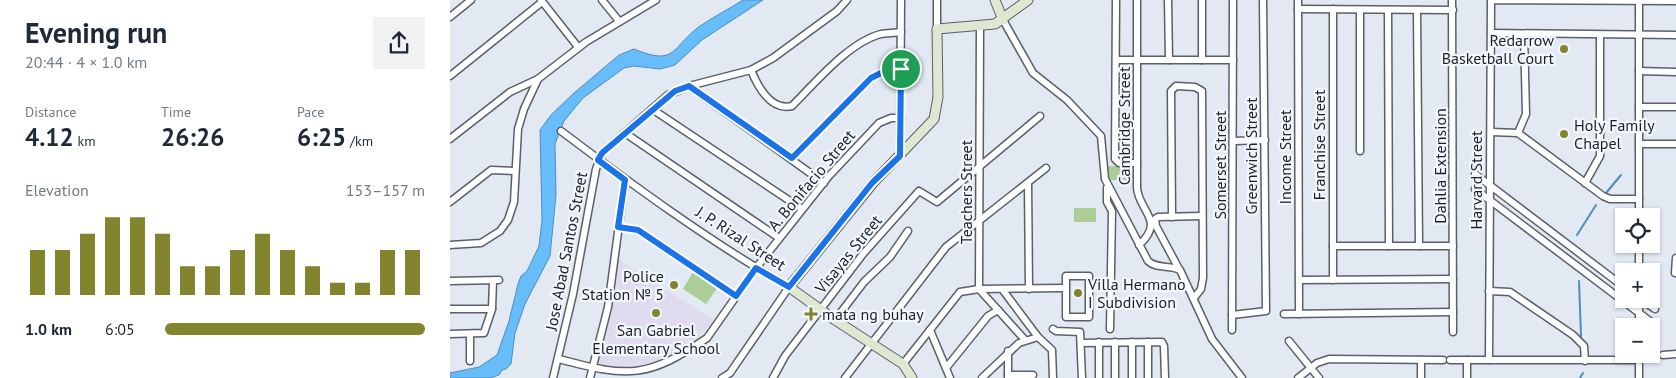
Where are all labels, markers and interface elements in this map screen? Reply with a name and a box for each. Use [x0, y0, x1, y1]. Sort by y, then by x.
text: Evening run [25, 14, 167, 51]
button: share [373, 17, 425, 69]
place label: Redarrow Basketball Court [1442, 30, 1555, 68]
marker: Redarrow Basketball Court [1558, 43, 1570, 55]
pin [880, 48, 922, 90]
text: 20:44 · 4 × 1.0 km [25, 52, 147, 72]
icon: arrive [887, 55, 915, 83]
street label: Cambridge Street [1114, 66, 1134, 185]
street label: Franchise Street [1309, 89, 1329, 200]
street label: Greenwich Street [1241, 97, 1261, 215]
text: Distance [25, 103, 76, 121]
text: Time [161, 103, 191, 121]
text: Pace [297, 103, 324, 121]
street label: Dahlia Extension [1430, 108, 1450, 224]
street label: Income Street [1275, 109, 1295, 205]
street label: Somerset Street [1210, 110, 1230, 220]
place label: Holy Family Chapel [1574, 115, 1655, 153]
text: 4.12 [25, 121, 74, 153]
text: 26:26 [161, 121, 224, 153]
text: 6:25 [297, 121, 346, 153]
street label: A. Bonifacio Street [763, 125, 859, 234]
marker: Holy Family Chapel [1558, 128, 1570, 140]
street label: Harvard Street [1466, 130, 1486, 229]
text: km [74, 132, 96, 150]
text: /km [346, 132, 373, 150]
street label: Teachers Street [956, 139, 976, 244]
street label: Jose Abad Santos Street [541, 169, 591, 333]
text: Elevation [25, 180, 89, 200]
text: 153–157 m [346, 180, 425, 200]
street label: J. P. Rizal Street [691, 201, 790, 275]
map controls [1615, 208, 1660, 363]
button: locate [1615, 208, 1660, 253]
street label: Visayas Street [810, 210, 886, 298]
button: + [1615, 263, 1660, 308]
place label: Police Station № 5 [581, 266, 664, 304]
place label: Villa Hermano I Subdivision [1087, 274, 1186, 312]
marker: Police Station № 5 [668, 279, 680, 291]
marker: Villa Hermano I Subdivision [1072, 287, 1084, 299]
place label: mata ng buhay [822, 304, 924, 324]
marker: San Gabriel Elementary School [650, 307, 662, 319]
marker: mata ng buhay [804, 307, 818, 321]
button: − [1615, 318, 1660, 363]
text: 1.0 km [25, 319, 72, 339]
text: 6:05 [105, 319, 135, 339]
place label: San Gabriel Elementary School [592, 320, 720, 358]

